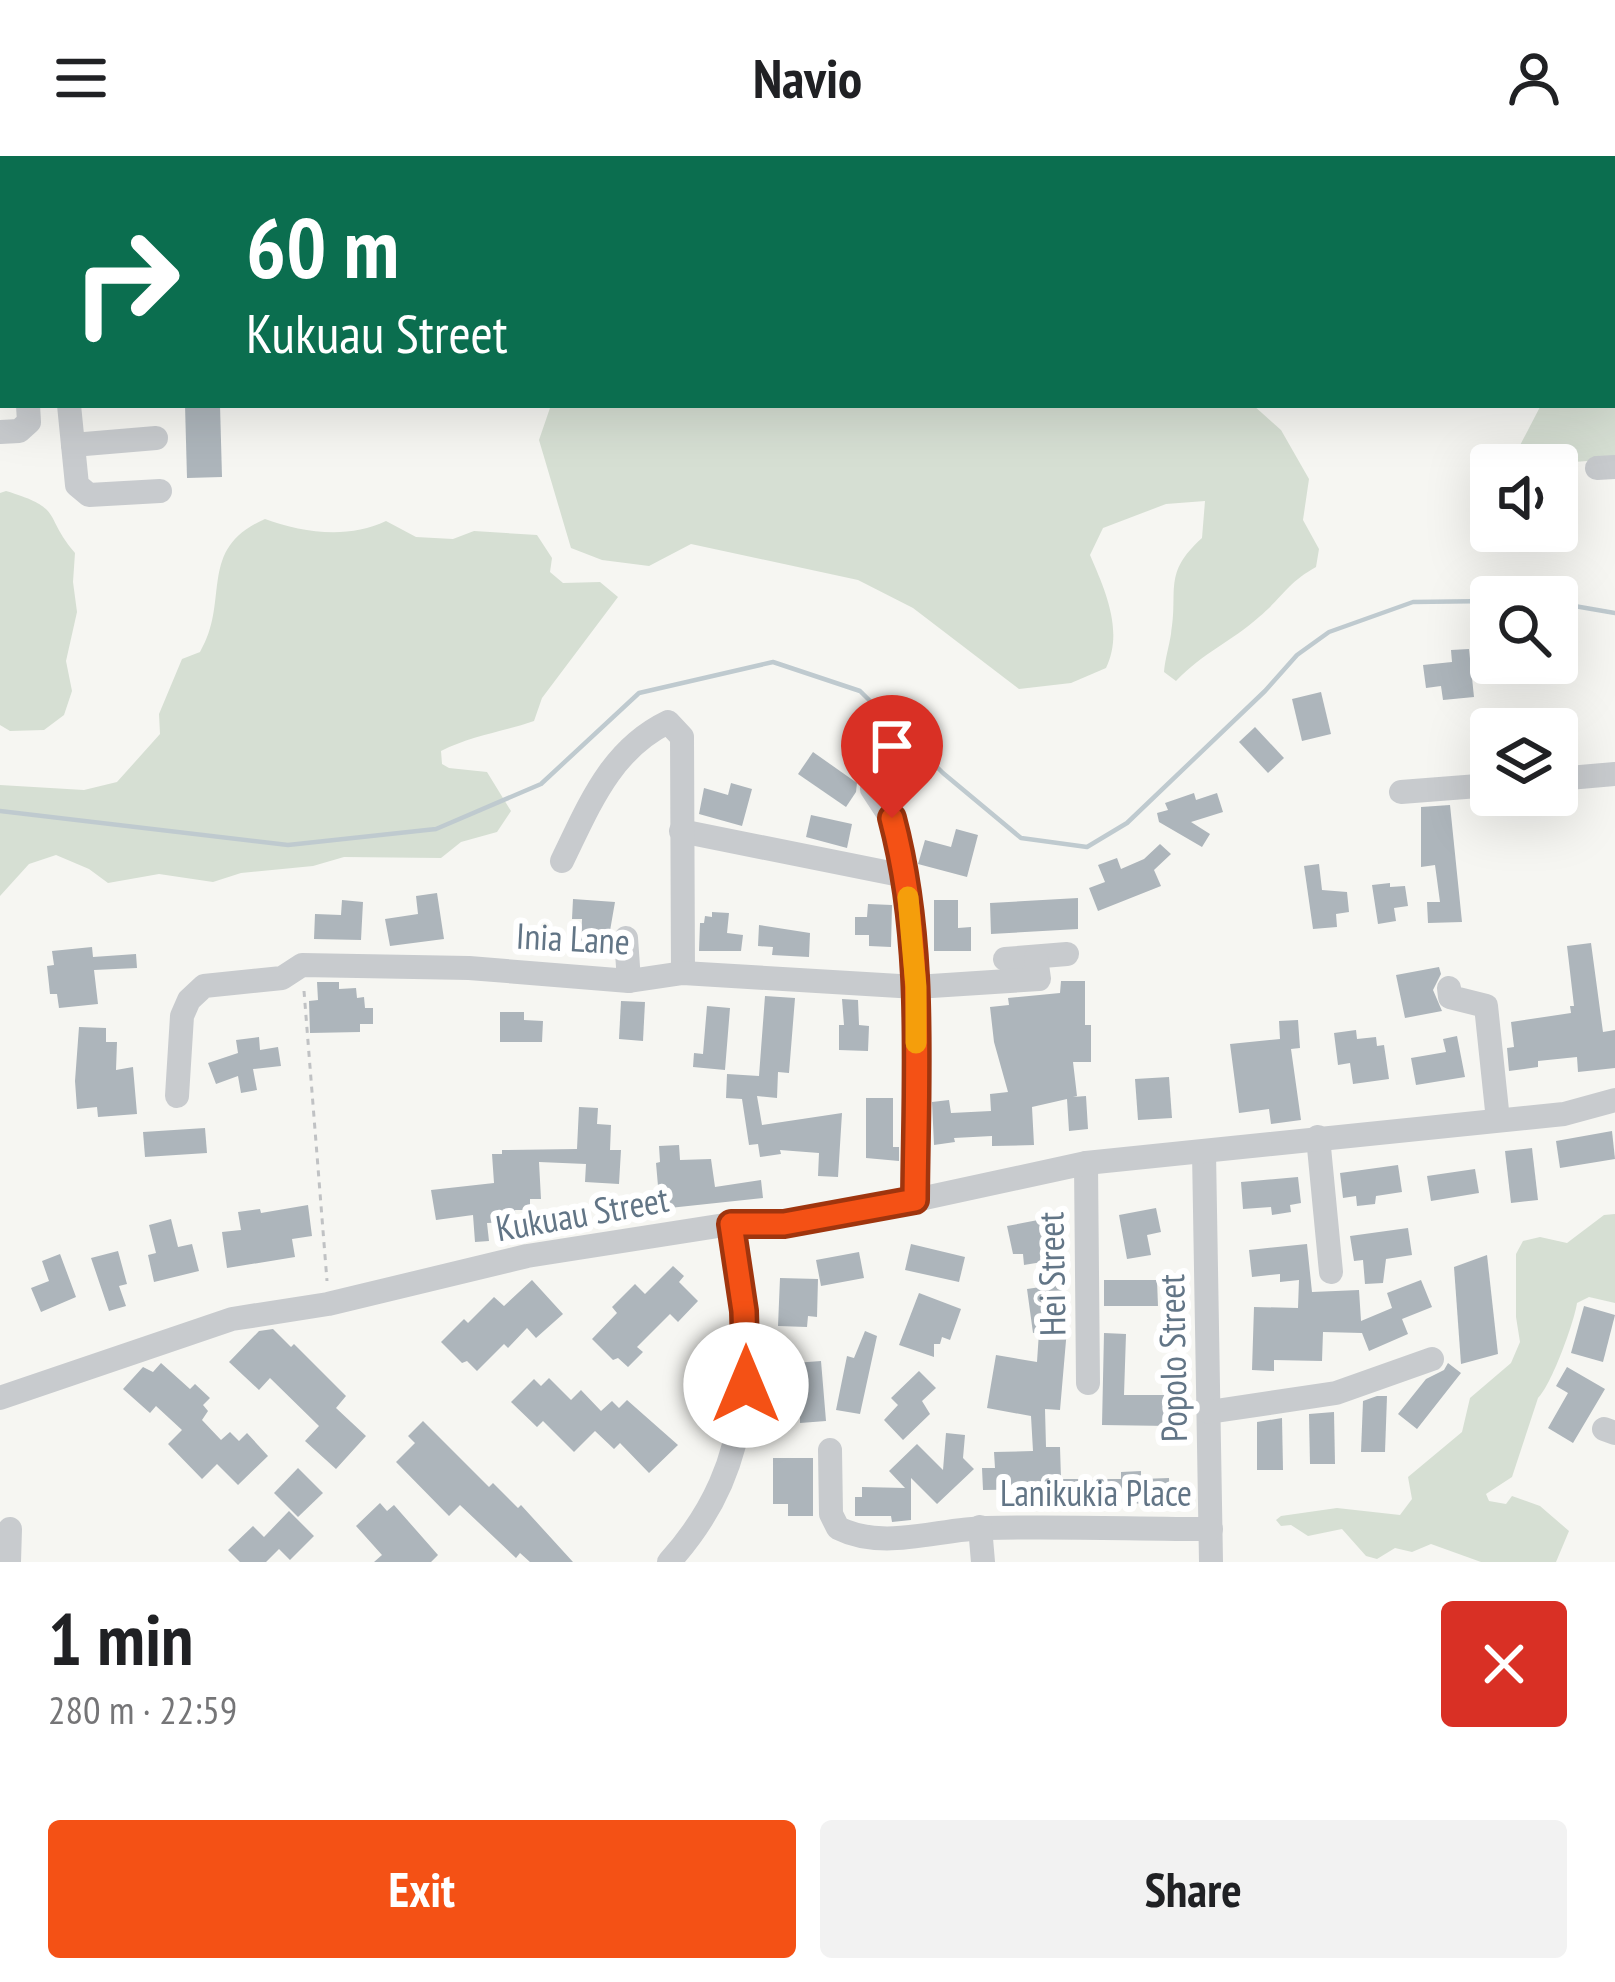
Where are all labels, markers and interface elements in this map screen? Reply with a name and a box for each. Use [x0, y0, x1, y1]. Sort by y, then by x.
text: Navio [753, 43, 862, 113]
icon: menu [48, 45, 114, 111]
icon: person [1501, 45, 1567, 111]
text: 60 m [246, 192, 399, 301]
icon: right [48, 204, 204, 360]
text: Kukuau Street [246, 298, 508, 368]
map controls [1470, 444, 1578, 816]
button: sound [1470, 444, 1578, 552]
button: search [1470, 576, 1578, 684]
pin [841, 695, 943, 818]
button: layers [1470, 708, 1578, 816]
icon: arrive [859, 713, 925, 779]
street label: Inia Lane [515, 912, 631, 964]
street label: Kukuau Street [492, 1175, 672, 1251]
street label: Hei Street [1026, 1211, 1076, 1336]
street label: Popolo Street [1147, 1273, 1197, 1442]
position arrow [683, 1322, 809, 1448]
street label: Lanikukia Place [1000, 1469, 1192, 1516]
text: 1 min [48, 1592, 193, 1685]
button: close [1441, 1601, 1567, 1727]
text: 280 m · 22:59 [48, 1684, 237, 1735]
button: Exit [48, 1820, 796, 1958]
button: Share [820, 1820, 1567, 1958]

